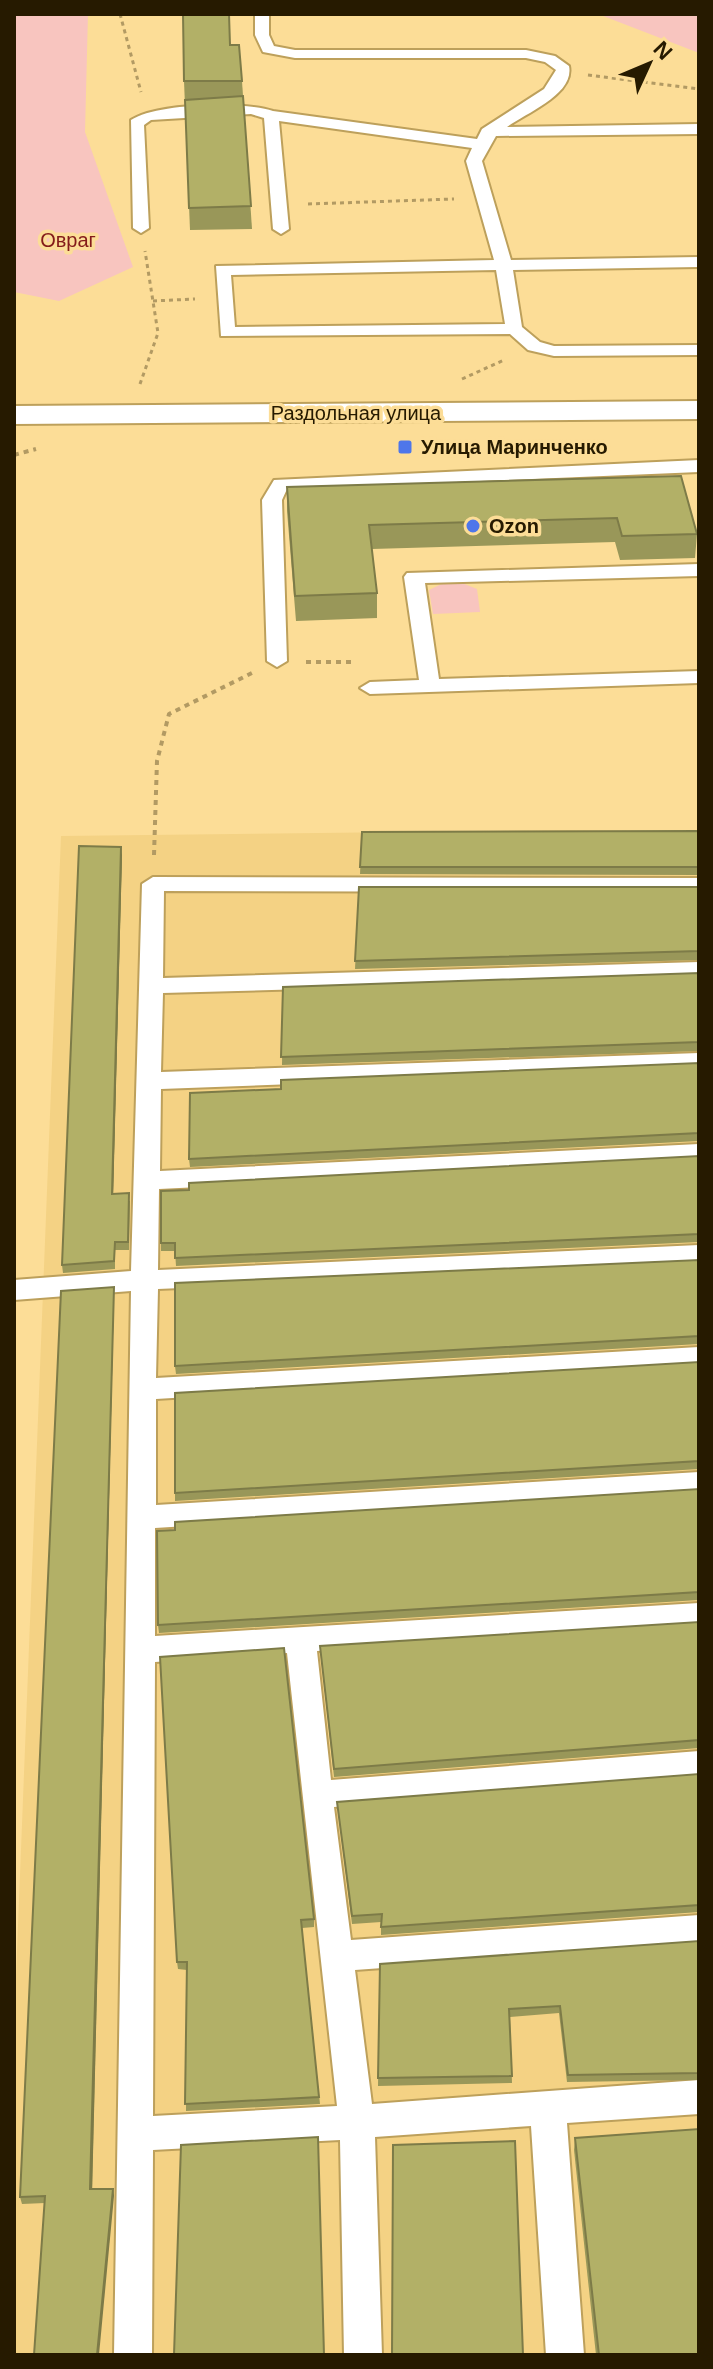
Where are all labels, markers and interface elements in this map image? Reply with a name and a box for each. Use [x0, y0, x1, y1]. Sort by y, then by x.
north arrow [609, 24, 689, 104]
text: N [649, 36, 678, 65]
park label: Овраг [40, 229, 96, 251]
street label: Раздольная улица [271, 402, 442, 424]
place label: Улица Маринченко [421, 436, 608, 458]
marker: Улица Маринченко [396, 438, 414, 456]
place label: Ozon [489, 515, 539, 537]
marker: Ozon [464, 517, 482, 535]

